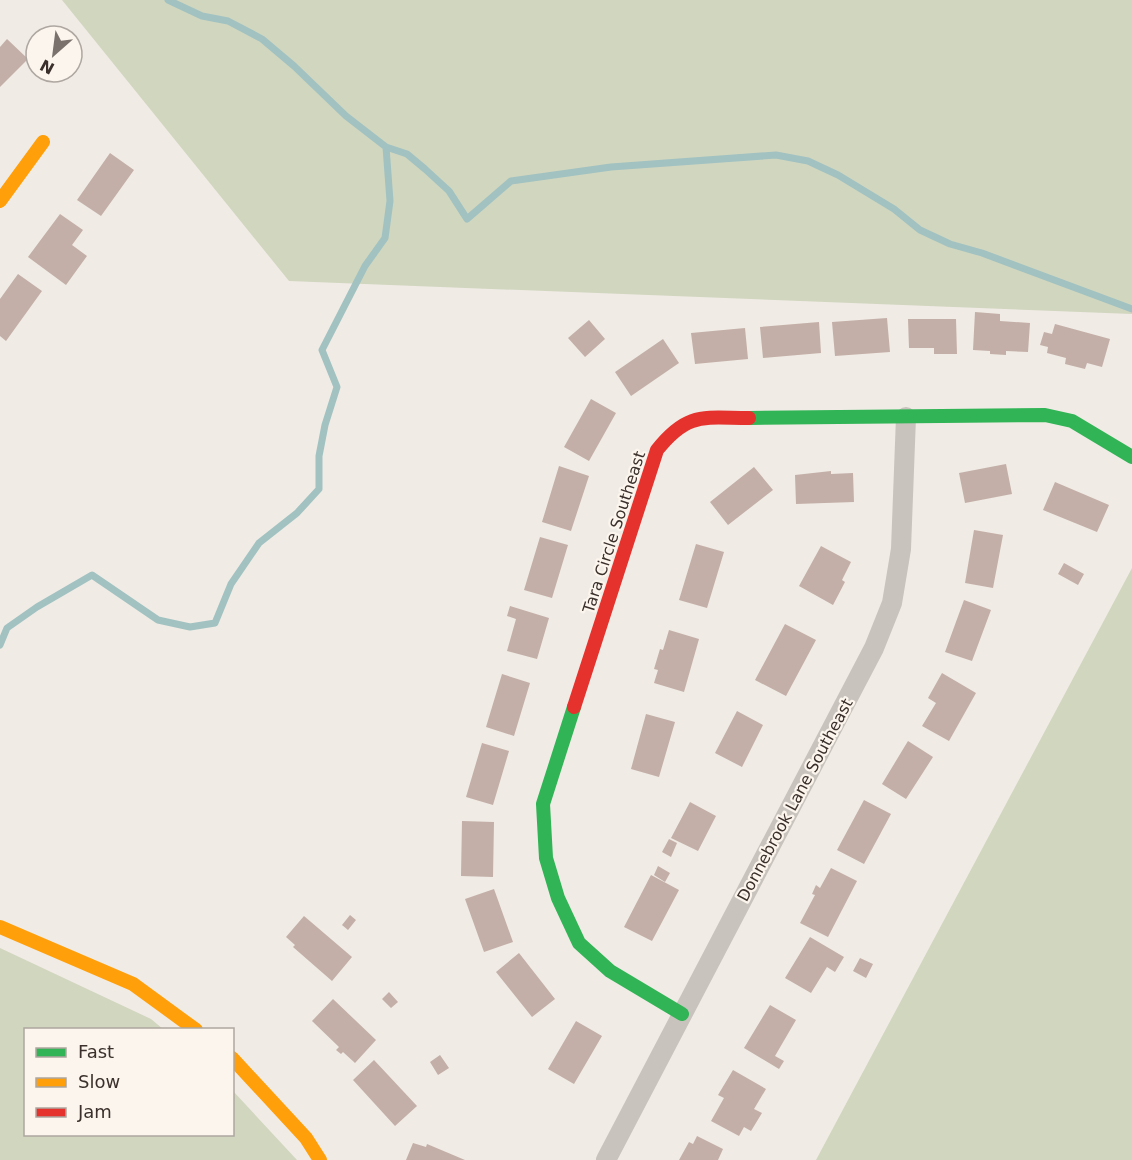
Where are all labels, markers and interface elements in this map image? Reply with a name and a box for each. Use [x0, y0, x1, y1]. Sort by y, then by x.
north arrow [24, 24, 84, 84]
text: N [37, 55, 58, 78]
street label: Tara Circle Southeast [579, 449, 649, 616]
street label: Donnebrook Lane Southeast [733, 695, 857, 905]
legend [24, 1028, 234, 1136]
text: Fast [78, 1041, 114, 1062]
text: Slow [78, 1071, 120, 1092]
text: Jam [77, 1101, 112, 1122]

